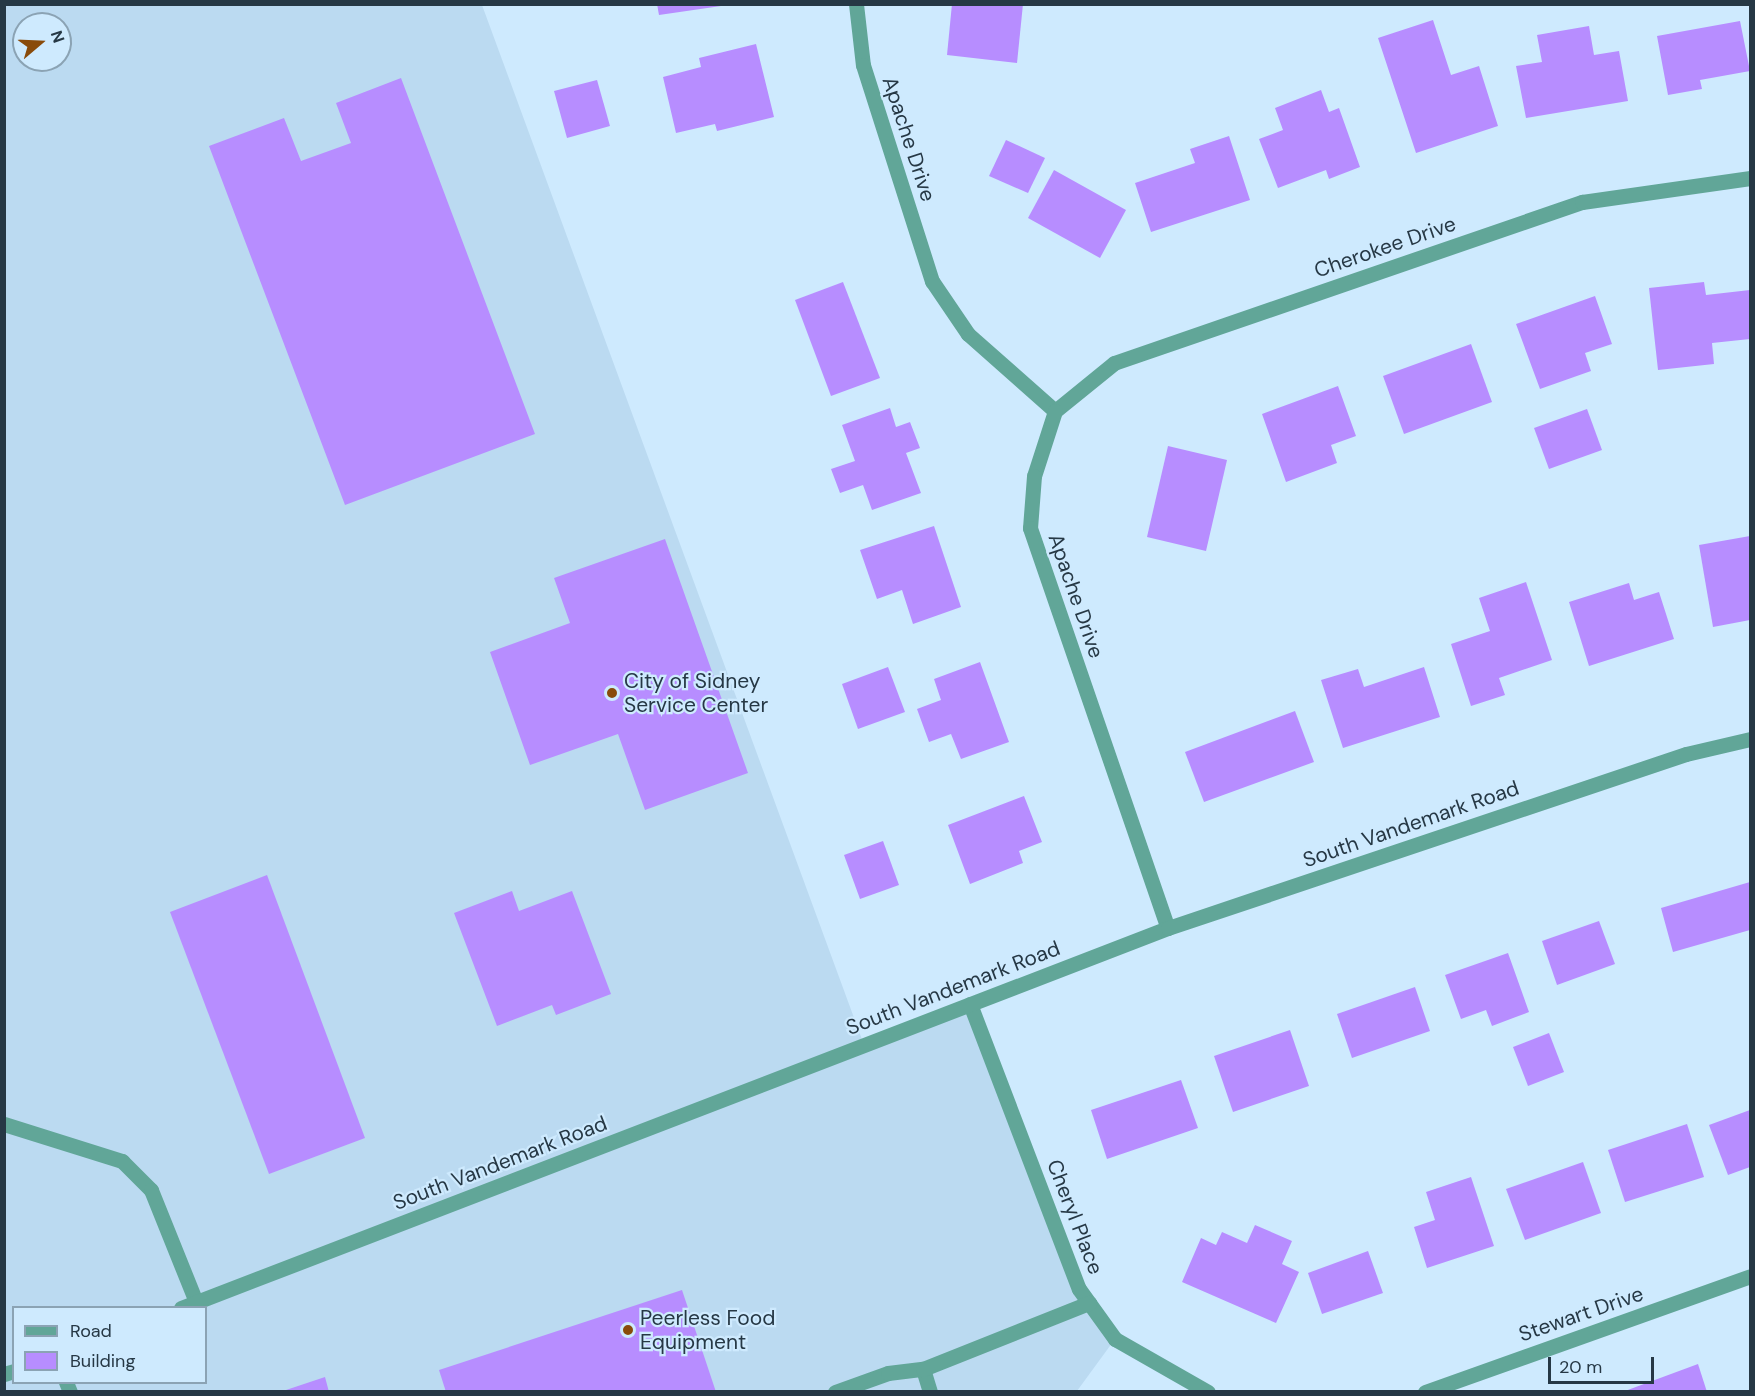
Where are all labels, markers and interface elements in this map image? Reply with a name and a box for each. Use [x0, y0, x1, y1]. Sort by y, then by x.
north arrow [12, 12, 72, 72]
text: N [46, 28, 69, 46]
street label: Apache Drive [877, 73, 941, 205]
street label: Cherokee Drive [1311, 211, 1459, 283]
street label: Apache Drive [1043, 531, 1109, 661]
place label: City of Sidney Service Center [624, 668, 768, 718]
marker: City of Sidney Service Center [605, 686, 619, 700]
street label: South Vandemark Road [1300, 775, 1522, 873]
street label: South Vandemark Road [843, 936, 1063, 1040]
street label: South Vandemark Road [390, 1111, 610, 1215]
street label: Cheryl Place [1042, 1156, 1108, 1278]
street label: Stewart Drive [1515, 1281, 1647, 1347]
place label: Peerless Food Equipment [640, 1305, 775, 1355]
legend [12, 1306, 207, 1384]
text: Road [70, 1319, 112, 1343]
marker: Peerless Food Equipment [621, 1323, 635, 1337]
scale bar [1551, 1345, 1658, 1383]
text: Building [70, 1349, 135, 1373]
text: 20 m [1559, 1355, 1602, 1379]

